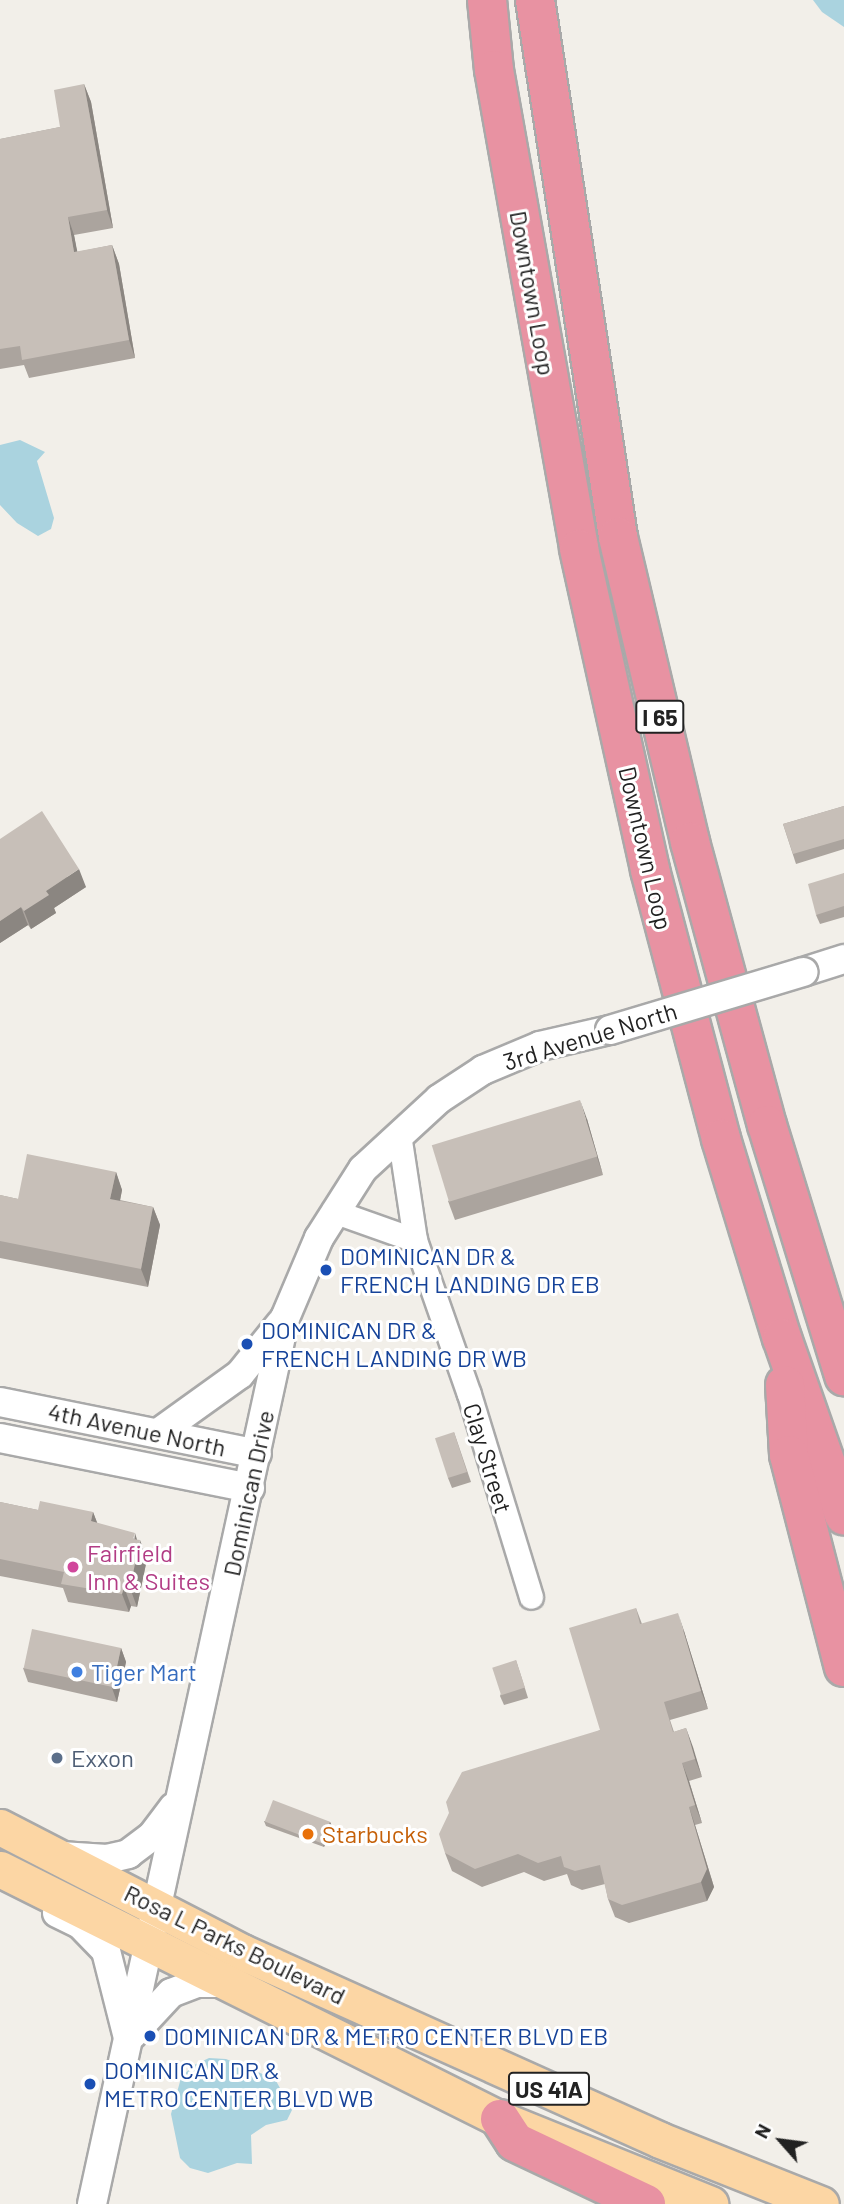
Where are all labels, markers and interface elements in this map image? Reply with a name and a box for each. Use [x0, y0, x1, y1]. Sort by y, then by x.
street label: Downtown Loop [504, 208, 562, 378]
road number: I 65 [634, 698, 686, 736]
street label: Downtown Loop [613, 764, 679, 932]
street label: 3rd Avenue North [500, 996, 680, 1076]
place label: DOMINICAN DR & FRENCH LANDING DR EB [340, 1242, 600, 1298]
marker: DOMINICAN DR & FRENCH LANDING DR EB [318, 1262, 334, 1278]
place label: DOMINICAN DR & FRENCH LANDING DR WB [261, 1316, 527, 1372]
marker: DOMINICAN DR & FRENCH LANDING DR WB [239, 1336, 255, 1352]
street label: 4th Avenue North [46, 1396, 228, 1462]
street label: Clay Street [458, 1399, 518, 1517]
street label: Dominican Drive [216, 1407, 280, 1579]
place label: Fairfield Inn & Suites [87, 1539, 210, 1595]
marker: Fairfield Inn & Suites [65, 1559, 81, 1575]
place label: Tiger Mart [91, 1658, 197, 1686]
marker: Tiger Mart [69, 1664, 85, 1680]
place label: Exxon [71, 1744, 134, 1772]
marker: Exxon [49, 1750, 65, 1766]
place label: Starbucks [322, 1820, 428, 1848]
marker: Starbucks [300, 1826, 316, 1842]
street label: Rosa L Parks Boulevard [120, 1878, 350, 2010]
place label: DOMINICAN DR & METRO CENTER BLVD EB [164, 2022, 608, 2050]
marker: DOMINICAN DR & METRO CENTER BLVD EB [142, 2028, 158, 2044]
place label: DOMINICAN DR & METRO CENTER BLVD WB [104, 2056, 374, 2112]
road number: US 41A [507, 2070, 591, 2108]
marker: DOMINICAN DR & METRO CENTER BLVD WB [82, 2076, 98, 2092]
north arrow [746, 2106, 816, 2176]
text: N [749, 2120, 775, 2142]

